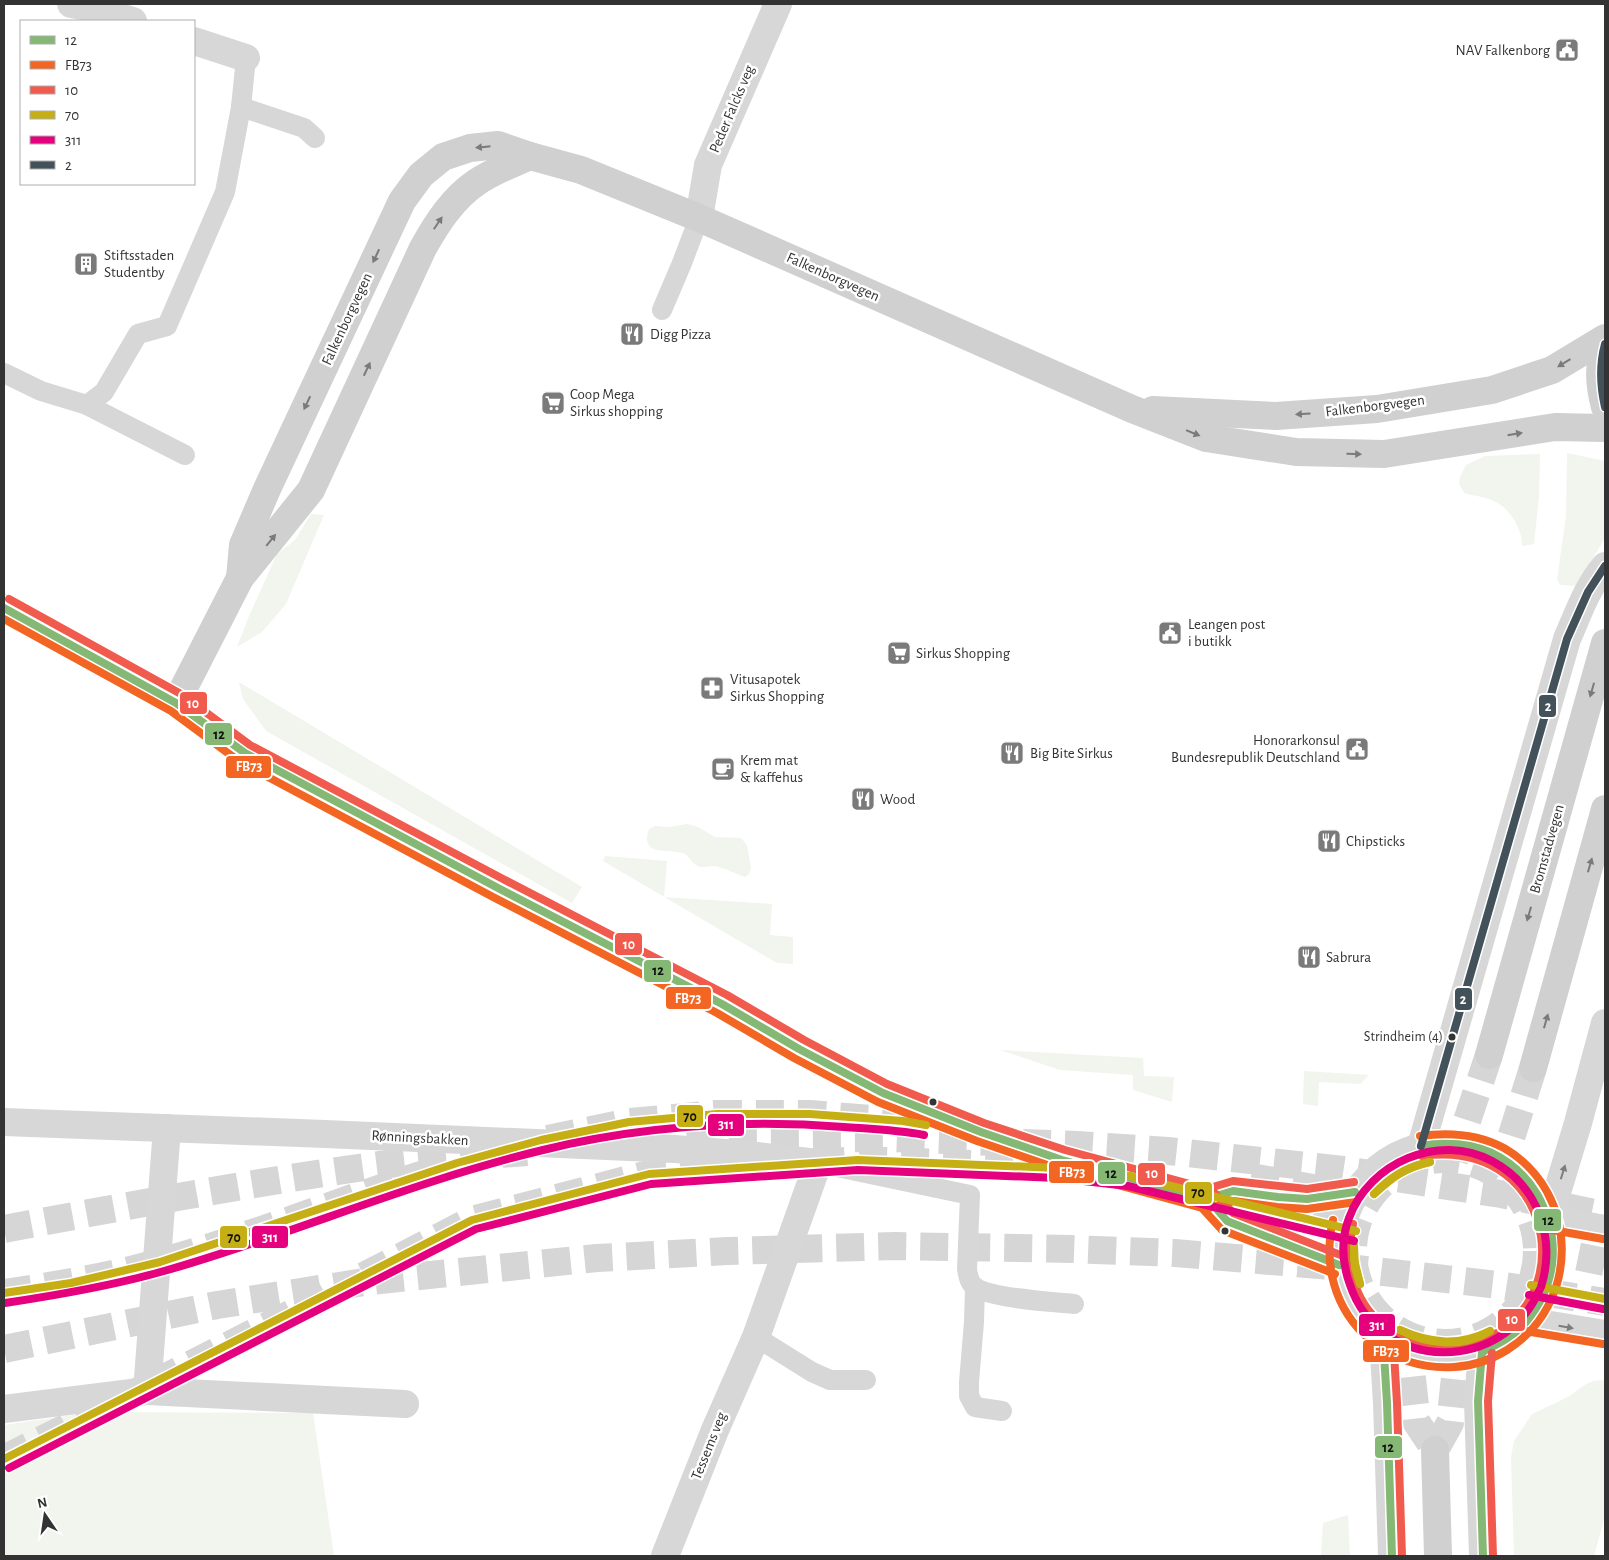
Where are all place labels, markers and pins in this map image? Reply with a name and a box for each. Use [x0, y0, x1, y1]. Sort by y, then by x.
public building icon: NAV Falkenborg [1554, 37, 1580, 63]
place label: NAV Falkenborg [1455, 43, 1551, 58]
place label: Stiftsstaden Studentby [104, 248, 174, 280]
building icon: Stiftsstaden Studentby [73, 251, 99, 277]
restaurant icon: Digg Pizza [619, 321, 645, 347]
place label: Digg Pizza [650, 327, 711, 342]
place label: Coop Mega Sirkus shopping [570, 387, 663, 419]
supermarket icon: Coop Mega Sirkus shopping [540, 390, 566, 416]
place label: Leangen post i butikk [1188, 617, 1265, 649]
public building icon: Leangen post i butikk [1157, 620, 1183, 646]
supermarket icon: Sirkus Shopping [886, 640, 912, 666]
place label: Sirkus Shopping [916, 646, 1011, 661]
place label: Vitusapotek Sirkus Shopping [730, 672, 825, 704]
pharmacy icon: Vitusapotek Sirkus Shopping [699, 675, 725, 701]
place label: Honorarkonsul Bundesrepublik Deutschland [1171, 733, 1340, 765]
public building icon: Honorarkonsul Bundesrepublik Deutschland [1344, 736, 1370, 762]
restaurant icon: Big Bite Sirkus [999, 740, 1025, 766]
place label: Big Bite Sirkus [1030, 746, 1113, 761]
place label: Krem mat & kaffehus [740, 753, 803, 785]
cafe icon: Krem mat & kaffehus [710, 756, 736, 782]
restaurant icon: Wood [850, 786, 876, 812]
place label: Wood [880, 792, 915, 807]
restaurant icon: Chipsticks [1316, 828, 1342, 854]
place label: Chipsticks [1346, 834, 1405, 849]
restaurant icon: Sabrura [1296, 944, 1322, 970]
place label: Sabrura [1326, 950, 1371, 965]
place label: Strindheim (4) [1364, 1030, 1443, 1044]
marker: Strindheim (4) [1447, 1032, 1457, 1042]
unlabelled marker [928, 1097, 938, 1107]
unlabelled marker [1220, 1226, 1230, 1236]

